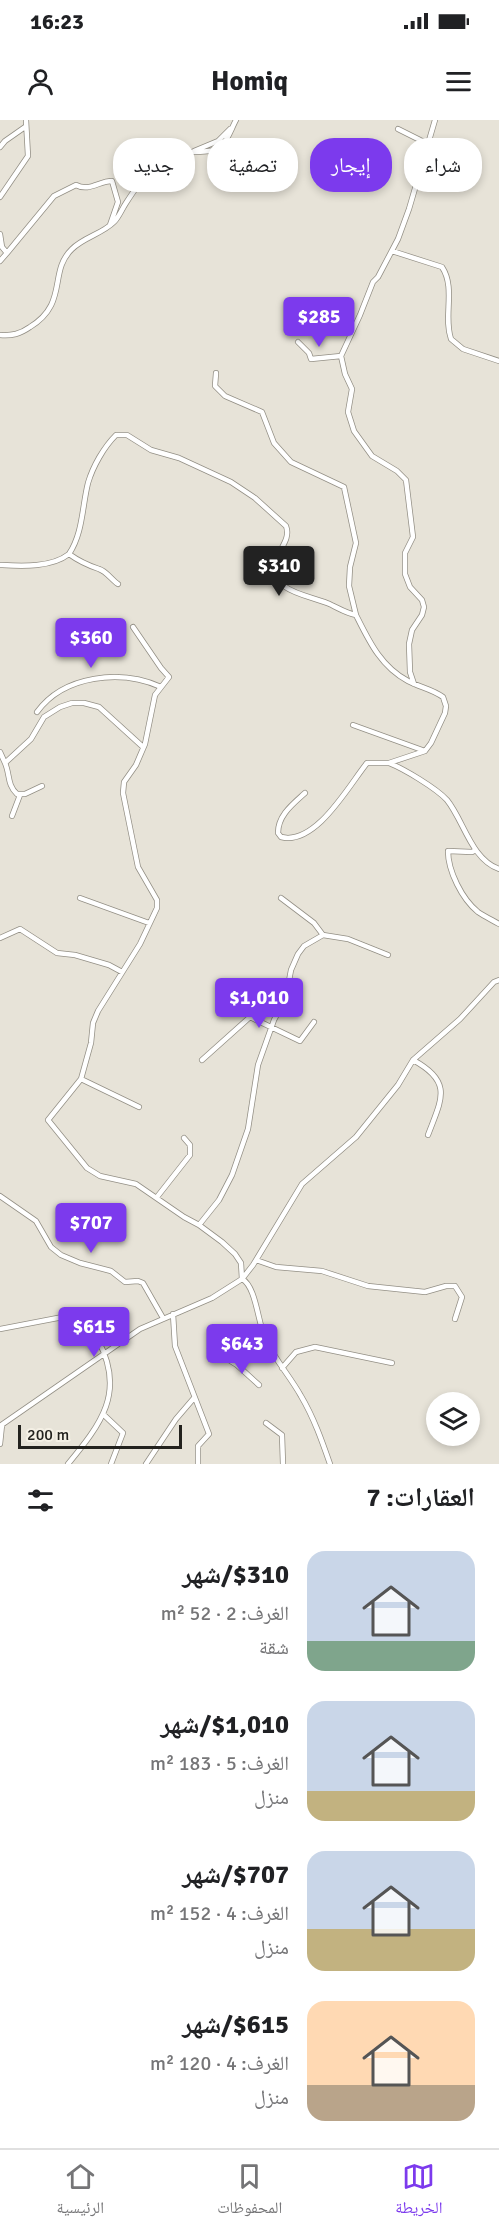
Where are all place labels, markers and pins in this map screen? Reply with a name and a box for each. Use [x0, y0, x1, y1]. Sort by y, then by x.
pin: $285 [283, 297, 355, 348]
pin: $310 [243, 546, 315, 597]
pin: $360 [55, 618, 127, 669]
pin: $1,010 [210, 978, 308, 1029]
pin: $707 [55, 1203, 127, 1254]
pin: $615 [58, 1307, 130, 1358]
pin: $643 [206, 1324, 278, 1375]

